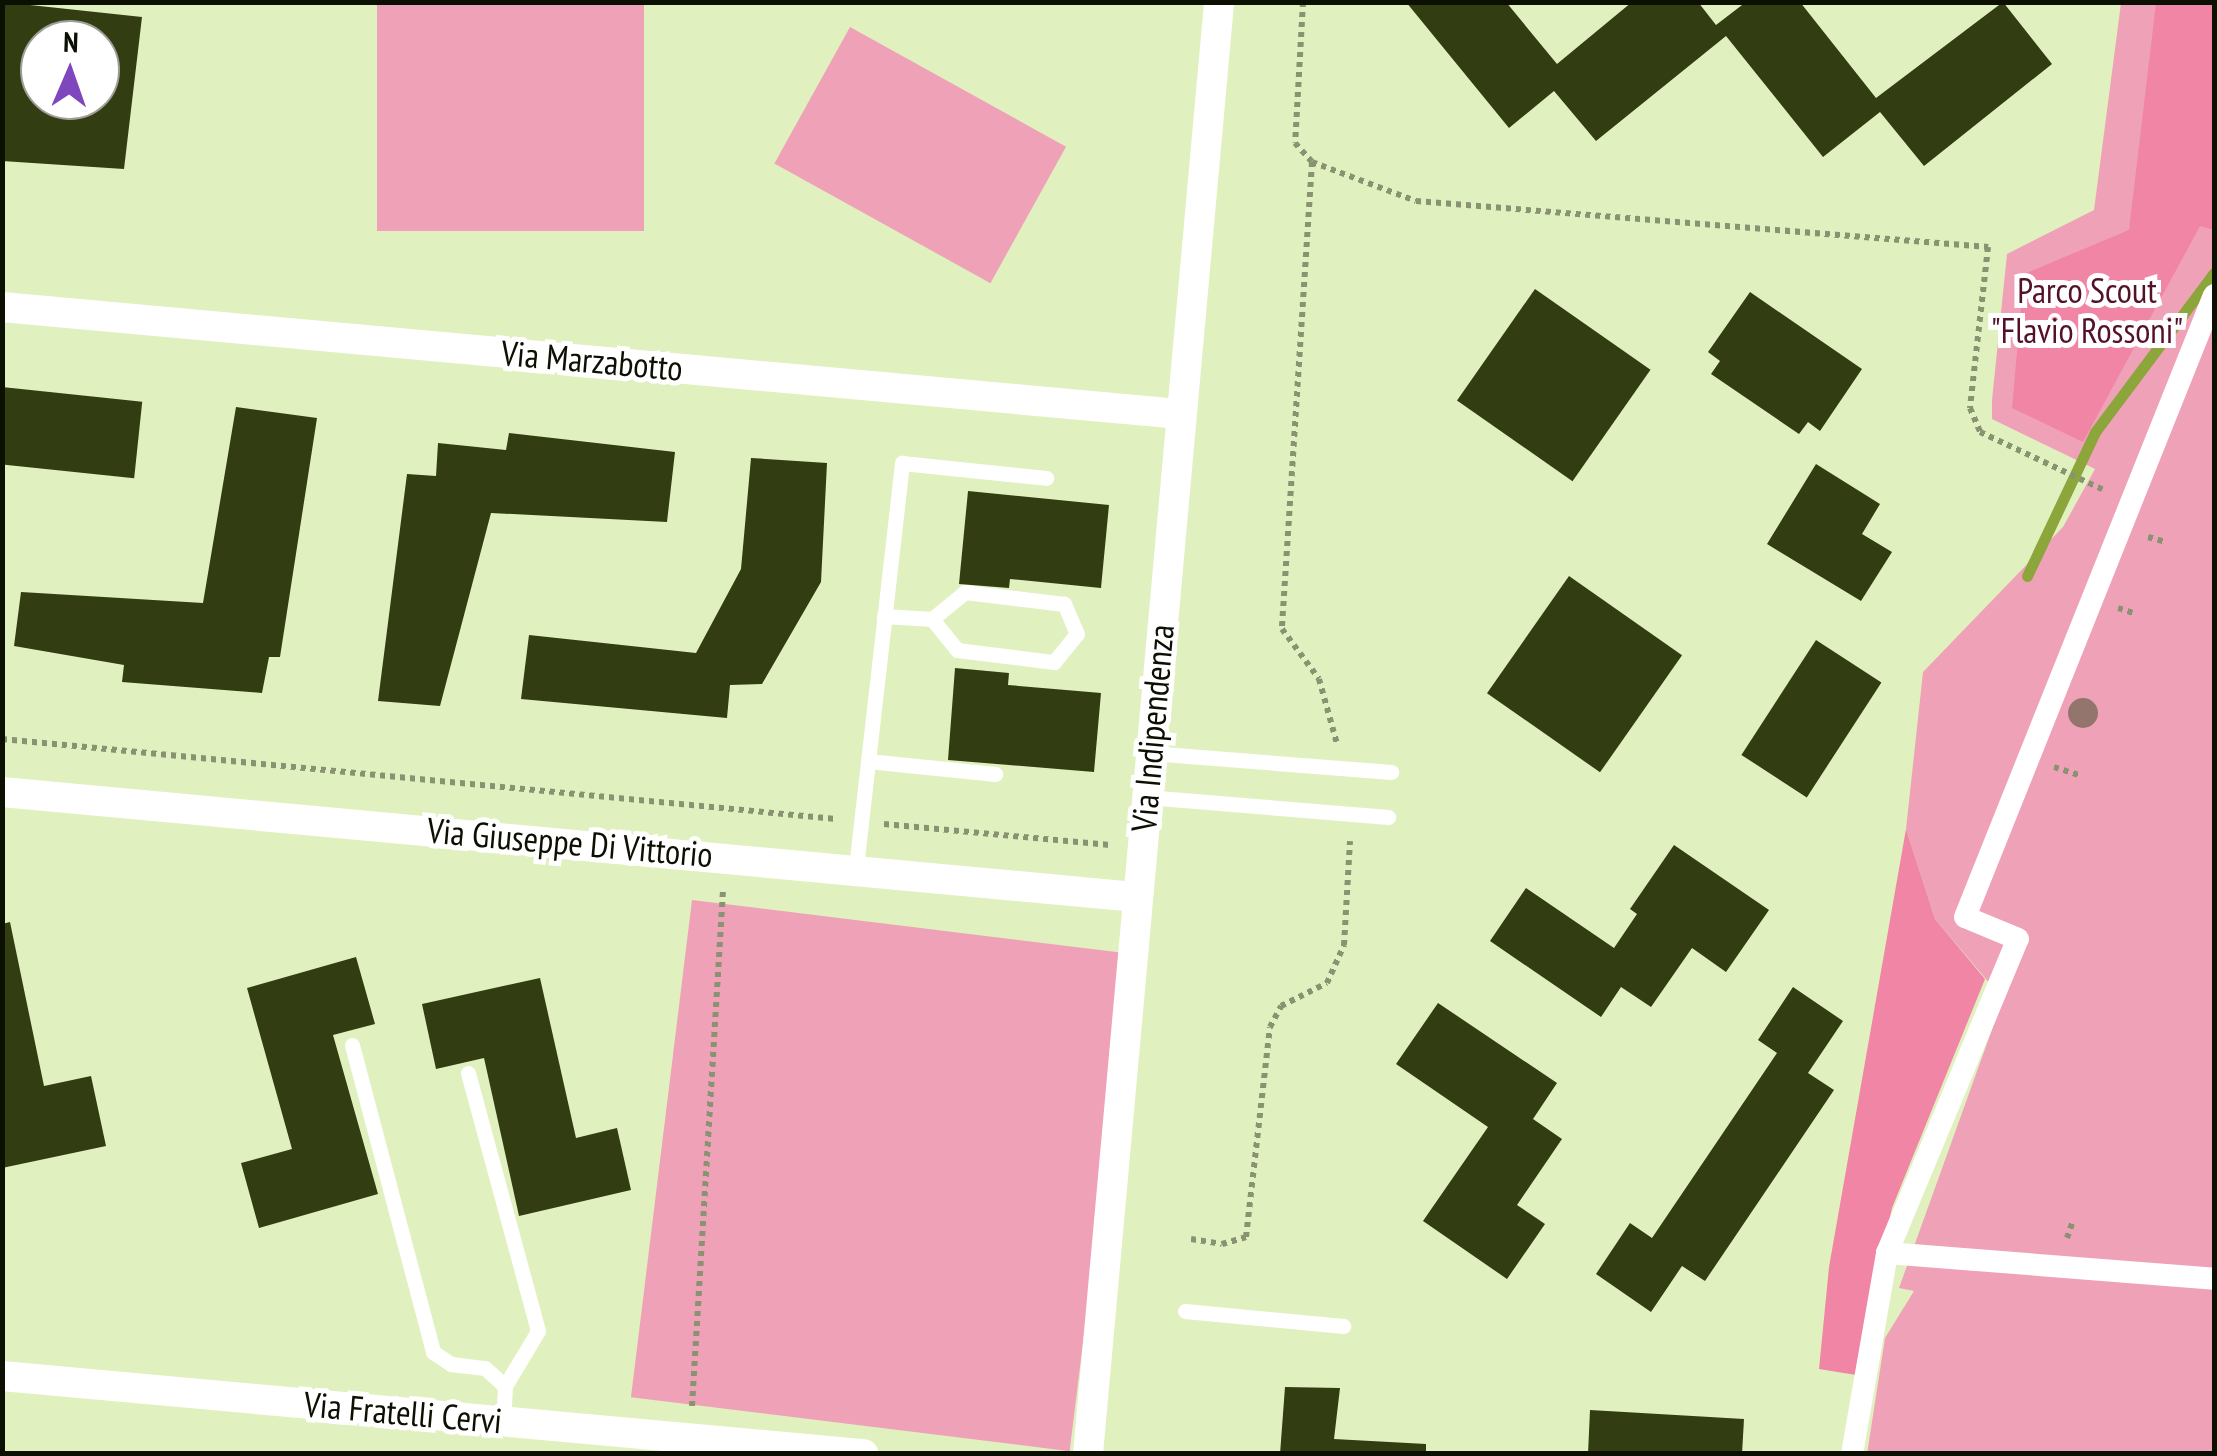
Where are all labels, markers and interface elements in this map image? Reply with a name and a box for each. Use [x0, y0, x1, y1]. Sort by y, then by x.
north arrow [20, 20, 120, 120]
text: N [63, 23, 79, 60]
park label: Parco Scout "Flavio Rossoni" [1991, 269, 2183, 351]
street label: Via Marzabotto [499, 331, 685, 389]
street label: Via Indipendenza [1122, 623, 1182, 833]
street label: Via Giuseppe Di Vittorio [425, 809, 715, 875]
street label: Via Fratelli Cervi [302, 1382, 504, 1442]

